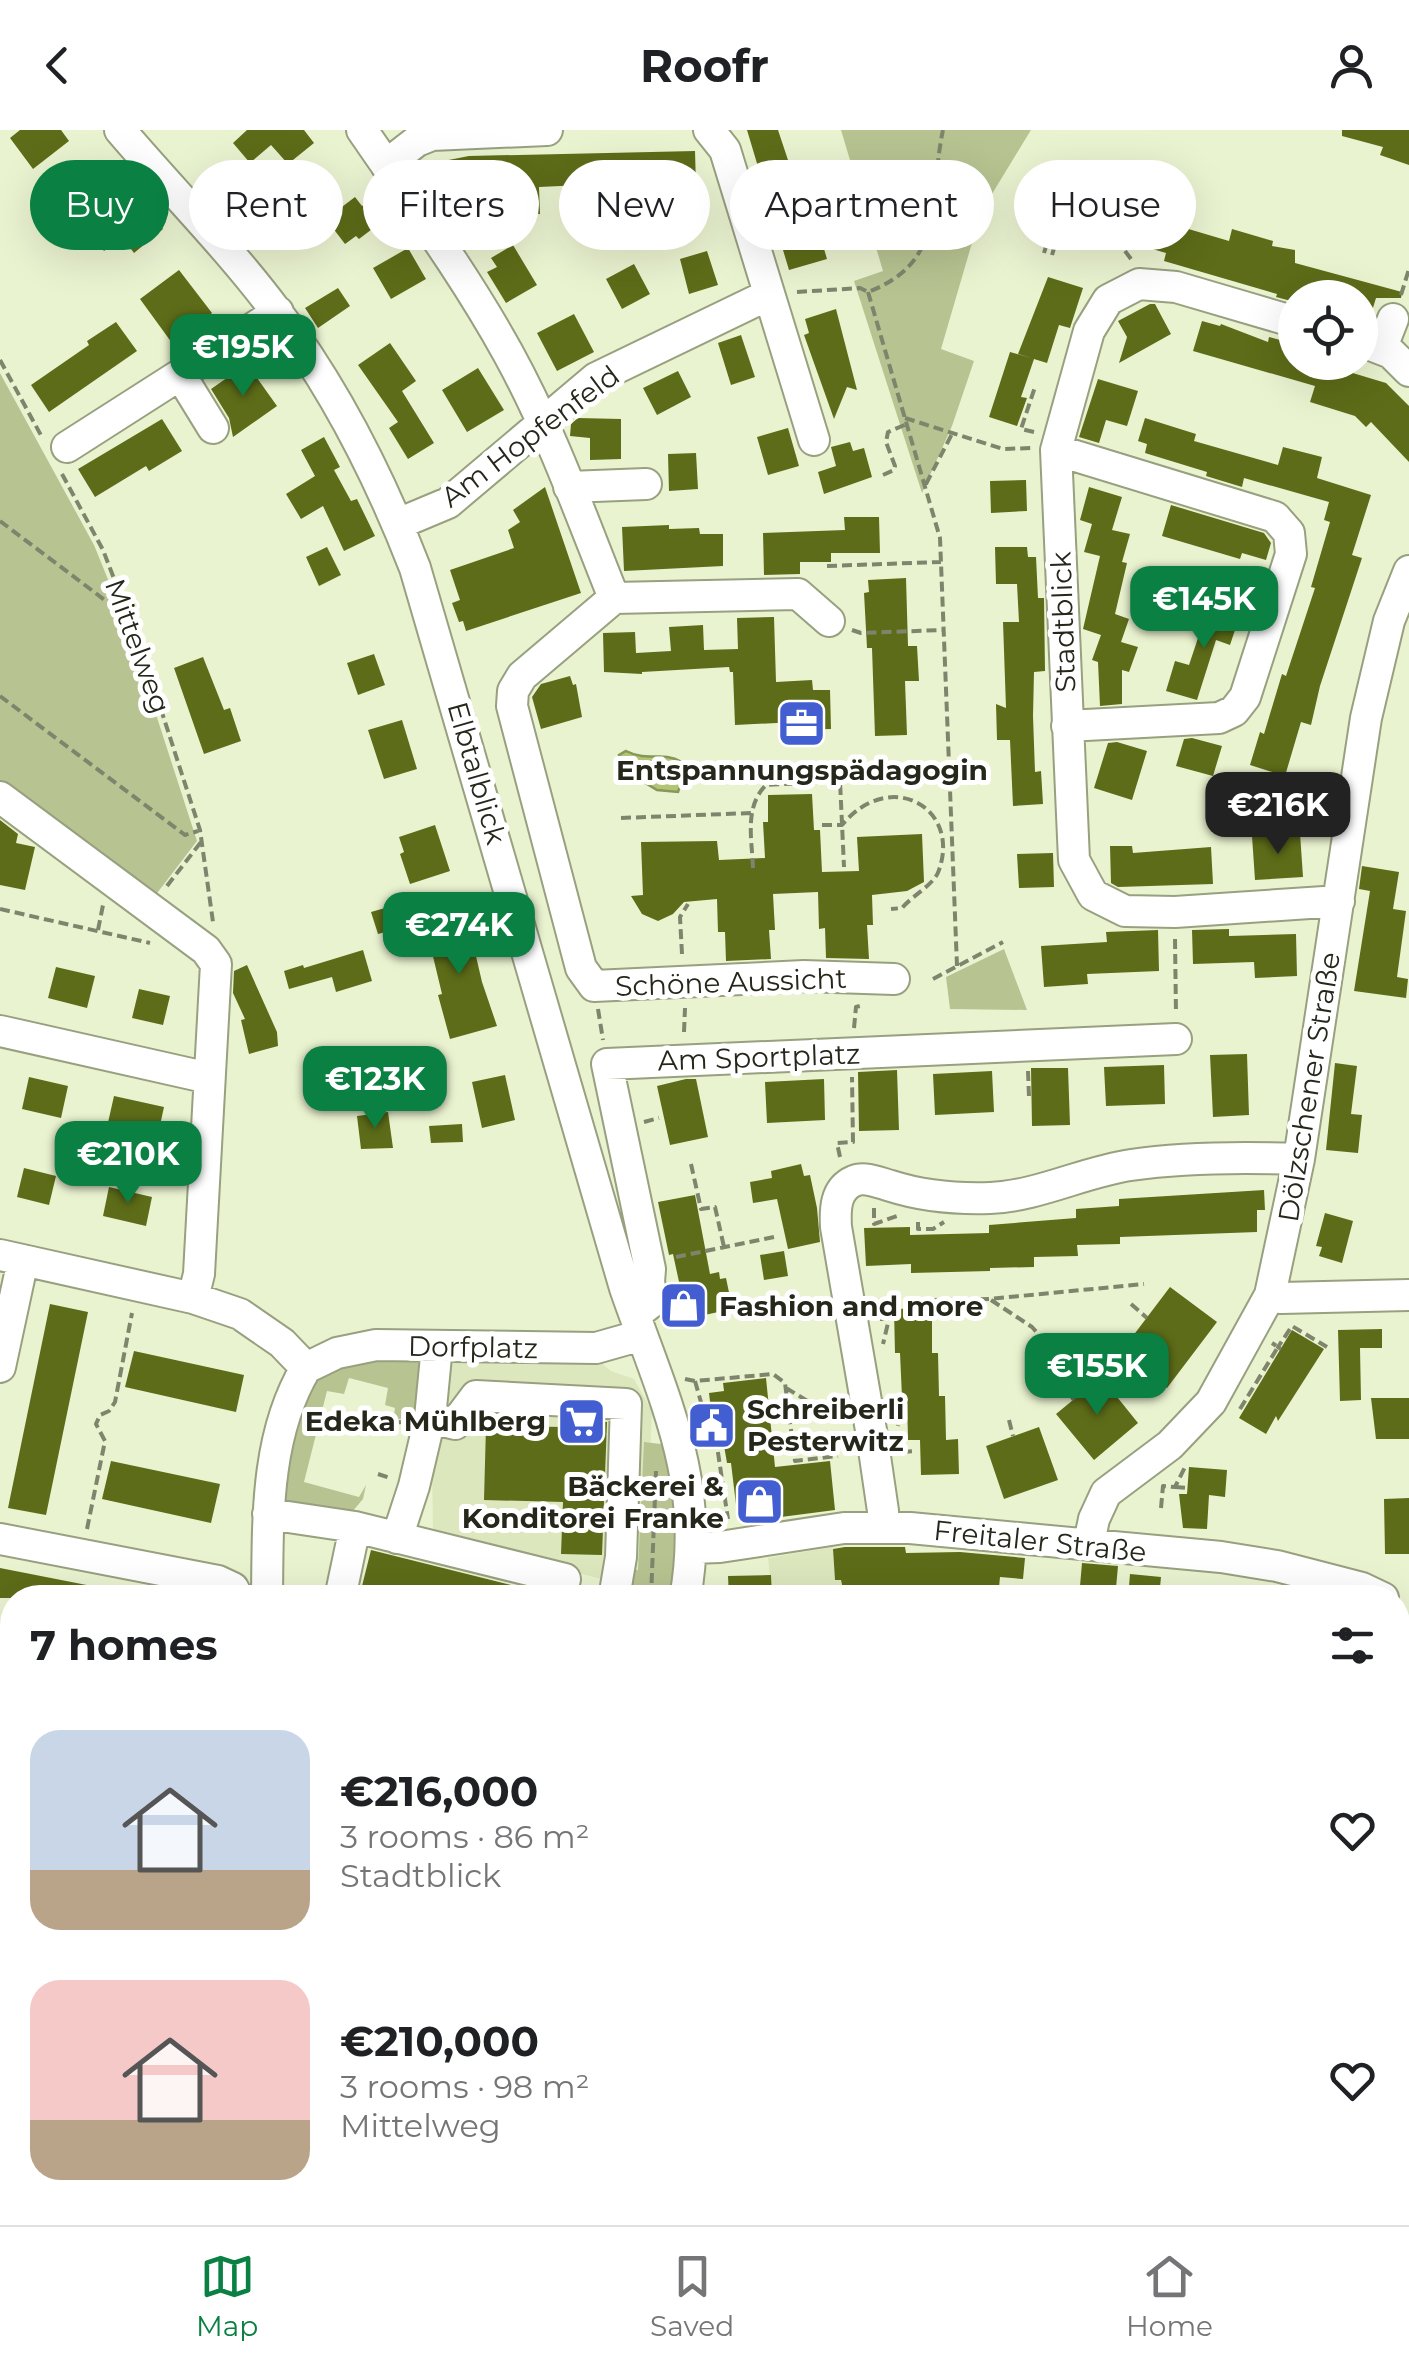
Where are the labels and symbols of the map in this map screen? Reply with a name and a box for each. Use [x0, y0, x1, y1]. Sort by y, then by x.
pin: €195K [173, 314, 313, 399]
street label: Am Hopfenfeld [434, 358, 626, 514]
street label: Stadtblick [1044, 551, 1082, 693]
pin: €145K [1134, 566, 1274, 651]
street label: Mittelweg [98, 574, 178, 718]
office icon: Entspannungspädagogin [776, 697, 828, 749]
street label: Elbtalblick [440, 698, 514, 848]
place label: Entspannungspädagogin [616, 753, 988, 787]
pin: €216K [1208, 772, 1348, 857]
pin: €274K [389, 892, 529, 977]
street label: Dölzschener Straße [1271, 950, 1347, 1224]
street label: Schöne Aussicht [615, 961, 847, 1003]
street label: Am Sportplatz [657, 1036, 861, 1078]
pin: €123K [305, 1046, 445, 1131]
pin: €210K [58, 1121, 198, 1206]
shop icon: Fashion and more [658, 1280, 710, 1332]
place label: Fashion and more [719, 1289, 983, 1323]
street label: Dorfplatz [408, 1329, 538, 1365]
pin: €155K [1027, 1333, 1167, 1418]
place label: Schreiberli Pesterwitz [747, 1392, 904, 1458]
supermarket icon: Edeka Mühlberg [555, 1395, 607, 1447]
public building icon: Schreiberli Pesterwitz [686, 1399, 738, 1451]
place label: Edeka Mühlberg [305, 1404, 546, 1438]
place label: Bäckerei & Konditorei Franke [462, 1469, 724, 1535]
shop icon: Bäckerei & Konditorei Franke [733, 1476, 785, 1528]
street label: Freitaler Straße [932, 1513, 1148, 1569]

